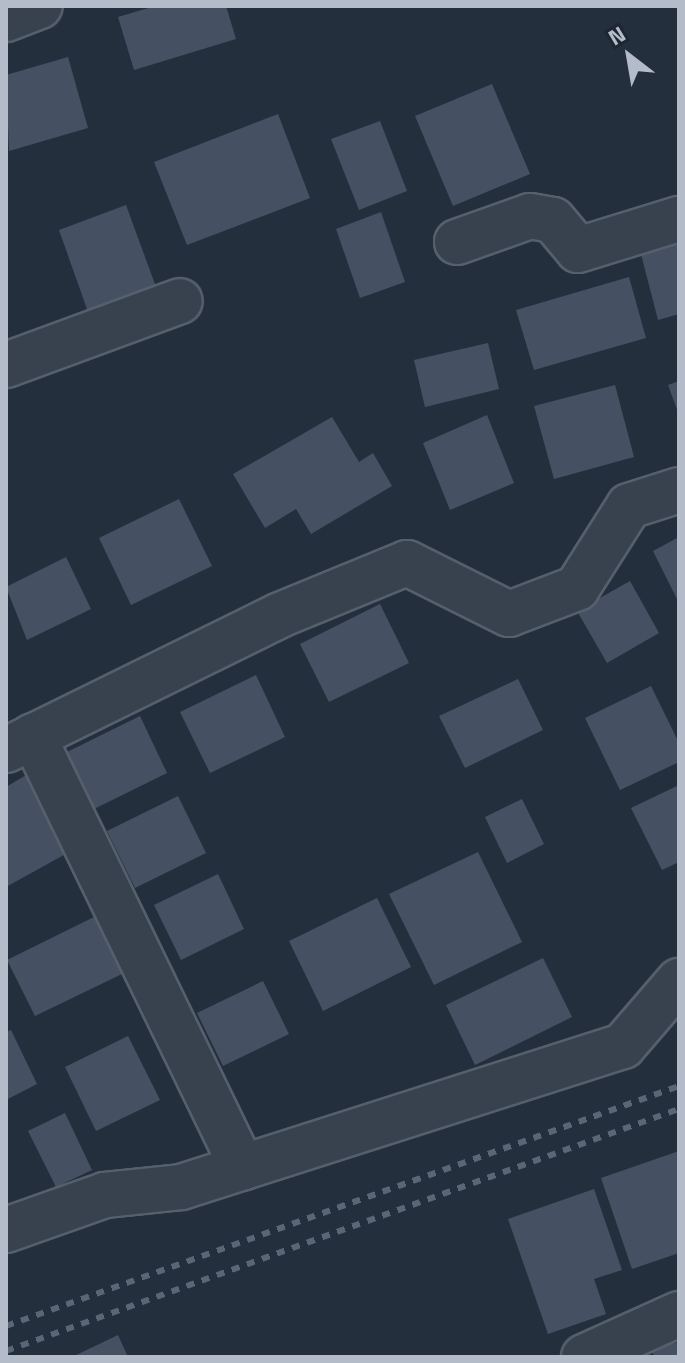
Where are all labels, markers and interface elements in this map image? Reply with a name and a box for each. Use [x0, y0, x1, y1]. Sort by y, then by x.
north arrow [589, 16, 669, 96]
text: N [601, 17, 632, 54]

